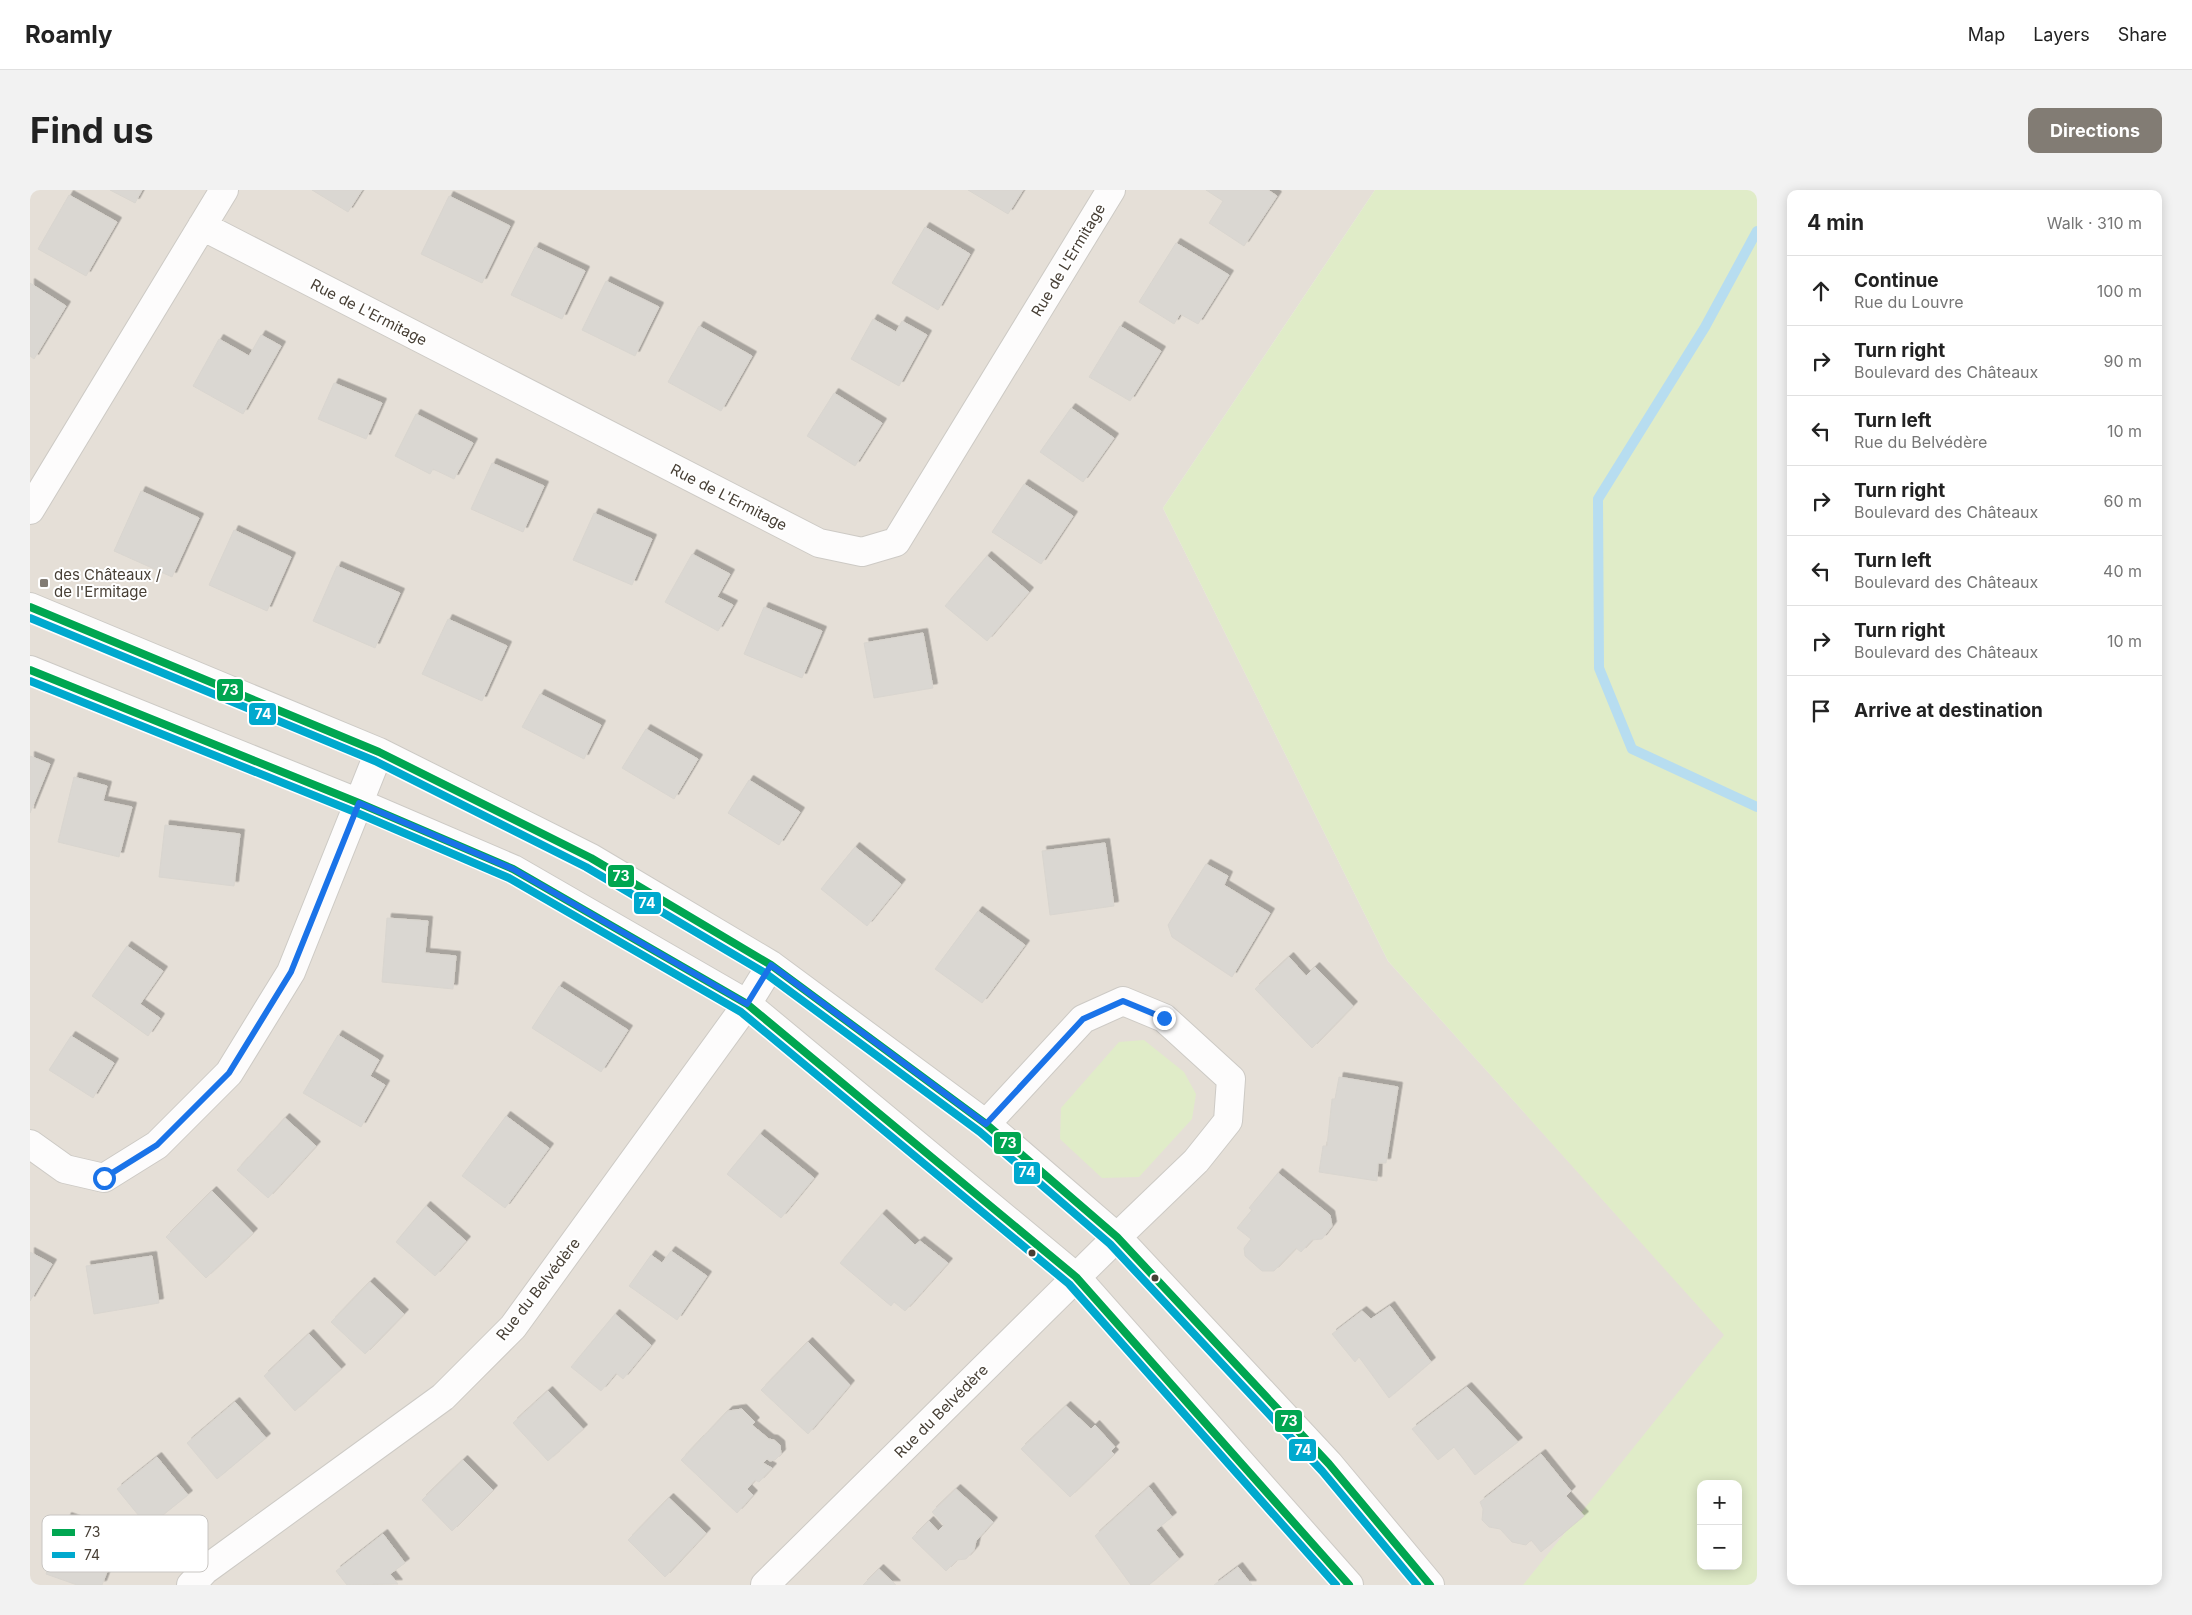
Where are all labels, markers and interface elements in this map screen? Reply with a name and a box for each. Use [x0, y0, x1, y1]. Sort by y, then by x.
text: Roamly [25, 20, 112, 49]
text: Map [1968, 24, 2005, 45]
text: Layers [2033, 24, 2090, 45]
text: Share [2118, 24, 2167, 45]
button: Directions [2028, 108, 2162, 153]
text: Find us [30, 109, 154, 151]
street label: Rue de L'Ermitage [1027, 200, 1109, 320]
text: 4 min [1807, 210, 1864, 235]
text: Walk · 310 m [2047, 213, 2142, 233]
text: Continue [1854, 269, 1939, 292]
street label: Rue de L'Ermitage [308, 274, 430, 350]
icon: ahead [1807, 277, 1835, 305]
text: 100 m [2097, 281, 2142, 301]
text: Rue du Louvre [1854, 292, 1964, 312]
text: Turn right [1854, 339, 1945, 362]
icon: right [1807, 347, 1835, 375]
text: 90 m [2103, 351, 2142, 371]
text: Boulevard des Châteaux [1854, 362, 2038, 382]
text: Turn left [1854, 409, 1932, 432]
icon: left [1807, 417, 1835, 445]
text: 10 m [2107, 421, 2142, 441]
text: Rue du Belvédère [1854, 432, 1987, 452]
street label: Rue de L'Ermitage [668, 459, 790, 535]
text: Turn right [1854, 479, 1945, 502]
icon: right [1807, 487, 1835, 515]
text: 60 m [2103, 491, 2142, 511]
text: Boulevard des Châteaux [1854, 502, 2038, 522]
text: Turn left [1854, 549, 1932, 572]
icon: left [1807, 557, 1835, 585]
text: 40 m [2103, 561, 2142, 581]
place label: des Châteaux / de l'Ermitage [54, 565, 162, 601]
text: Boulevard des Châteaux [1854, 572, 2038, 592]
marker: des Châteaux / de l'Ermitage [38, 577, 50, 589]
text: Turn right [1854, 619, 1945, 642]
icon: right [1807, 627, 1835, 655]
text: 10 m [2107, 631, 2142, 651]
text: Boulevard des Châteaux [1854, 642, 2038, 662]
line badge: 73 [216, 678, 244, 702]
text: 73 [222, 681, 238, 698]
icon: arrive [1807, 697, 1835, 725]
text: Arrive at destination [1854, 699, 2043, 722]
line badge: 74 [248, 702, 277, 726]
text: 74 [255, 705, 271, 722]
line badge: 73 [607, 864, 635, 888]
text: 73 [613, 867, 629, 884]
line badge: 74 [633, 891, 662, 915]
text: 74 [639, 894, 655, 911]
route end [1153, 1007, 1176, 1030]
line badge: 73 [993, 1131, 1022, 1155]
text: 73 [1000, 1134, 1016, 1151]
line badge: 74 [1013, 1161, 1041, 1185]
text: 74 [1019, 1163, 1035, 1180]
route start [93, 1167, 116, 1190]
street label: Rue du Belvédère [492, 1234, 584, 1344]
unlabelled marker [1027, 1248, 1037, 1258]
unlabelled marker [1150, 1273, 1160, 1283]
street label: Rue du Belvédère [890, 1360, 992, 1462]
line badge: 73 [1274, 1409, 1303, 1433]
text: 73 [1281, 1412, 1297, 1429]
line badge: 74 [1288, 1438, 1317, 1462]
text: 74 [1295, 1441, 1311, 1458]
map controls [1697, 1480, 1742, 1570]
button: + [1697, 1480, 1742, 1525]
legend [42, 1515, 208, 1572]
text: 73 [84, 1523, 100, 1540]
button: − [1697, 1525, 1742, 1570]
text: 74 [84, 1546, 100, 1563]

